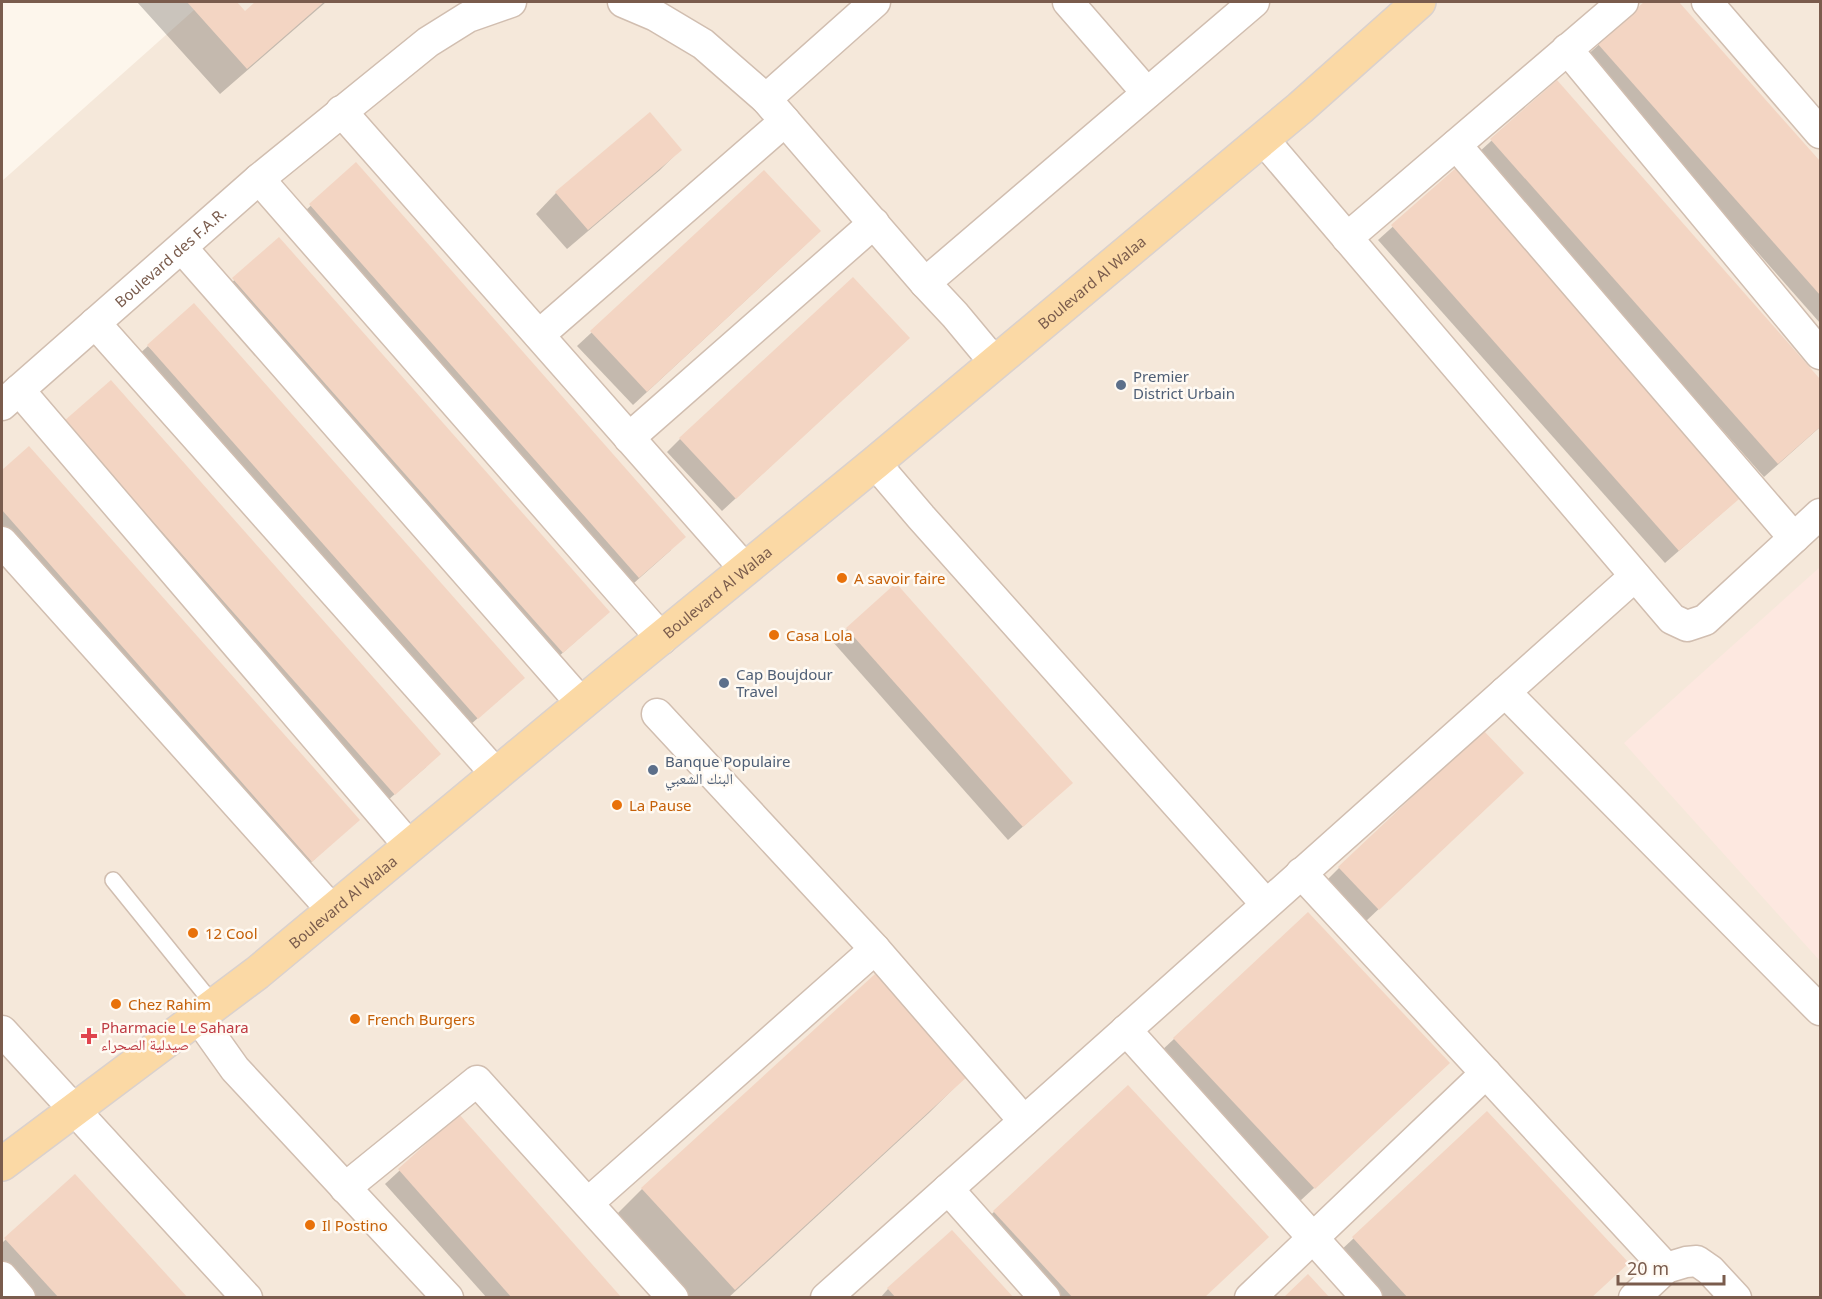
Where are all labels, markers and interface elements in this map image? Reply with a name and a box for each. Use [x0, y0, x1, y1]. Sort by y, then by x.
street label: Boulevard des F.A.R. [110, 203, 230, 311]
street label: Boulevard Al Walaa [1033, 231, 1150, 333]
place label: Premier District Urbain [1133, 366, 1235, 403]
marker: Premier District Urbain [1114, 378, 1128, 392]
street label: Boulevard Al Walaa [658, 541, 776, 643]
place label: A savoir faire [854, 568, 946, 588]
marker: A savoir faire [835, 571, 849, 585]
place label: Casa Lola [786, 625, 853, 645]
marker: Casa Lola [767, 628, 781, 642]
place label: Cap Boujdour Travel [736, 664, 833, 701]
marker: Cap Boujdour Travel [717, 676, 731, 690]
place label: Banque Populaire البنك الشعبي [665, 751, 790, 791]
marker: Banque Populaire البنك الشعبي [646, 763, 660, 777]
place label: La Pause [629, 795, 692, 815]
marker: La Pause [610, 798, 624, 812]
street label: Boulevard Al Walaa [284, 851, 401, 953]
place label: 12 Cool [205, 923, 258, 943]
marker: 12 Cool [186, 926, 200, 940]
place label: Chez Rahim [128, 994, 211, 1014]
marker: Chez Rahim [109, 997, 123, 1011]
place label: French Burgers [367, 1009, 475, 1029]
marker: French Burgers [348, 1012, 362, 1026]
place label: Pharmacie Le Sahara صيدلية الصحراء [101, 1017, 249, 1054]
marker: Pharmacie Le Sahara صيدلية الصحراء [82, 1029, 96, 1043]
place label: Il Postino [322, 1215, 388, 1235]
marker: Il Postino [303, 1218, 317, 1232]
scale bar [1618, 1248, 1724, 1286]
text: 20 m [1627, 1256, 1669, 1280]

